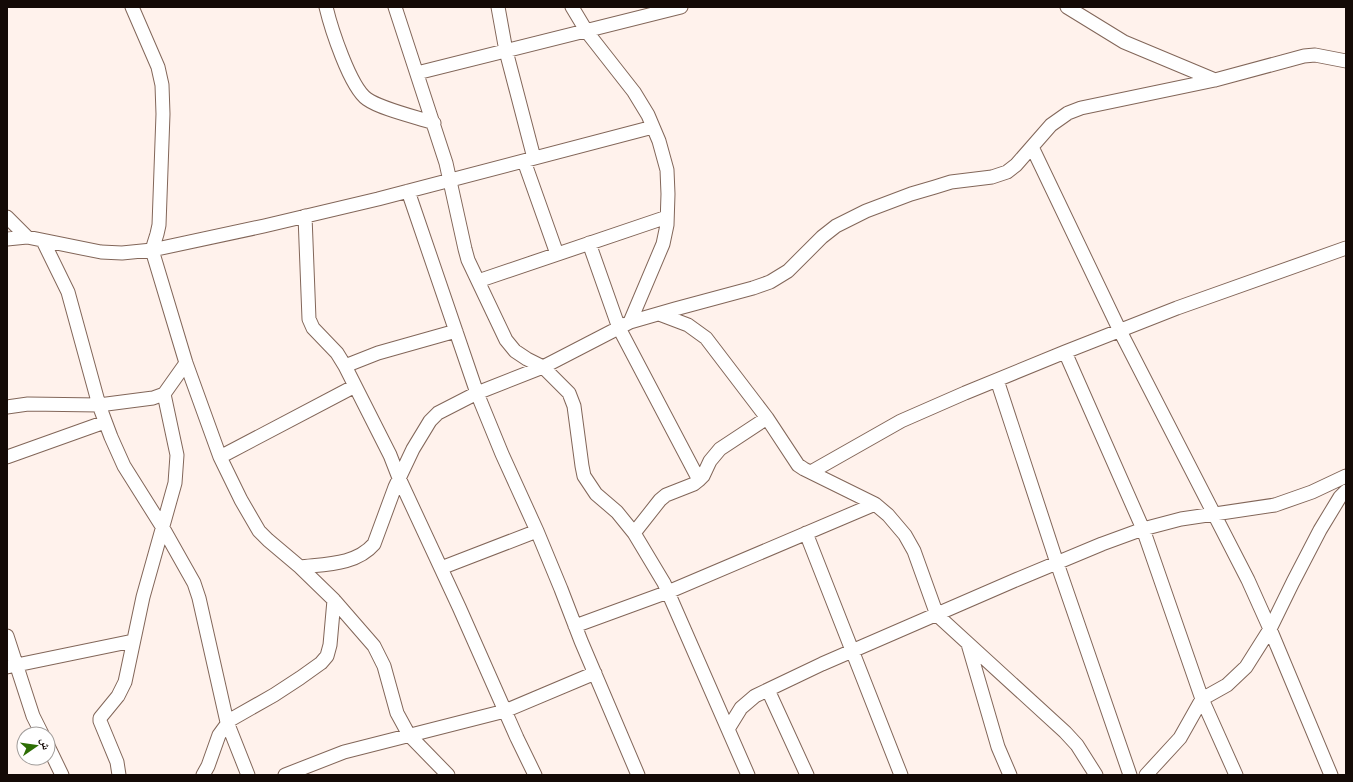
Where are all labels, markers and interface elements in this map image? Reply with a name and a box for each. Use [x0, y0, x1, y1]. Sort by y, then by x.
north arrow [16, 726, 56, 766]
text: ش [37, 736, 54, 752]

